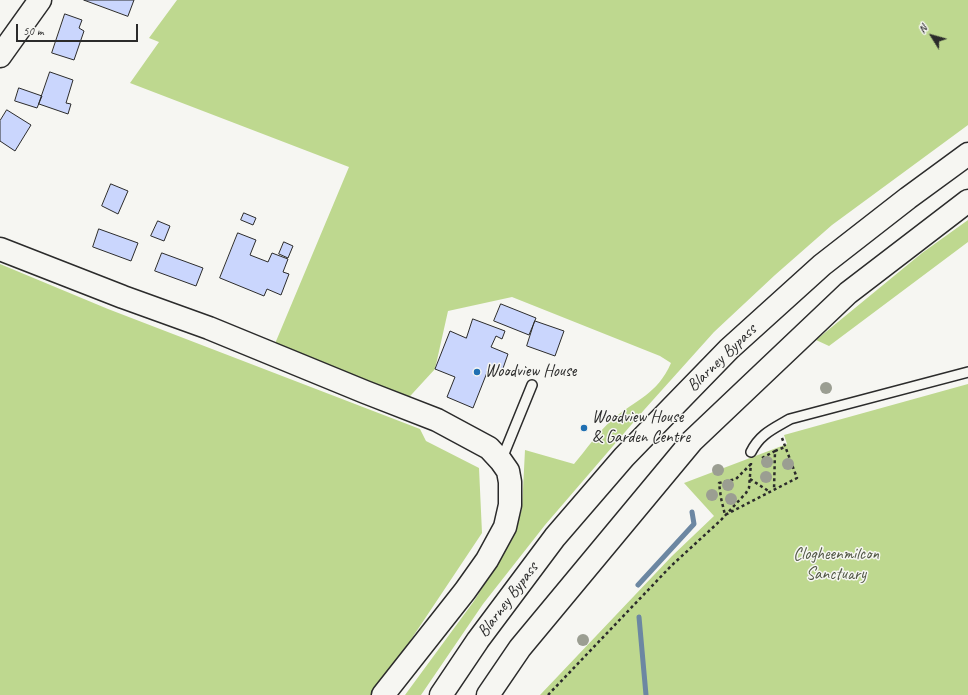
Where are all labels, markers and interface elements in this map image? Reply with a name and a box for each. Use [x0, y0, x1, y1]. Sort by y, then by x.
scale bar [18, 16, 140, 42]
north arrow [912, 16, 952, 56]
text: N [915, 22, 930, 36]
text: 50 m [23, 23, 43, 39]
street label: Blarney Bypass [683, 320, 761, 396]
place label: Woodview House [485, 362, 576, 382]
marker: Woodview House [472, 367, 482, 377]
place label: Woodview House & Garden Centre [592, 408, 690, 448]
marker: Woodview House & Garden Centre [579, 423, 589, 433]
park label: Clogheenmilcon Sanctuary [793, 545, 879, 585]
street label: Blarney Bypass [473, 558, 543, 642]

